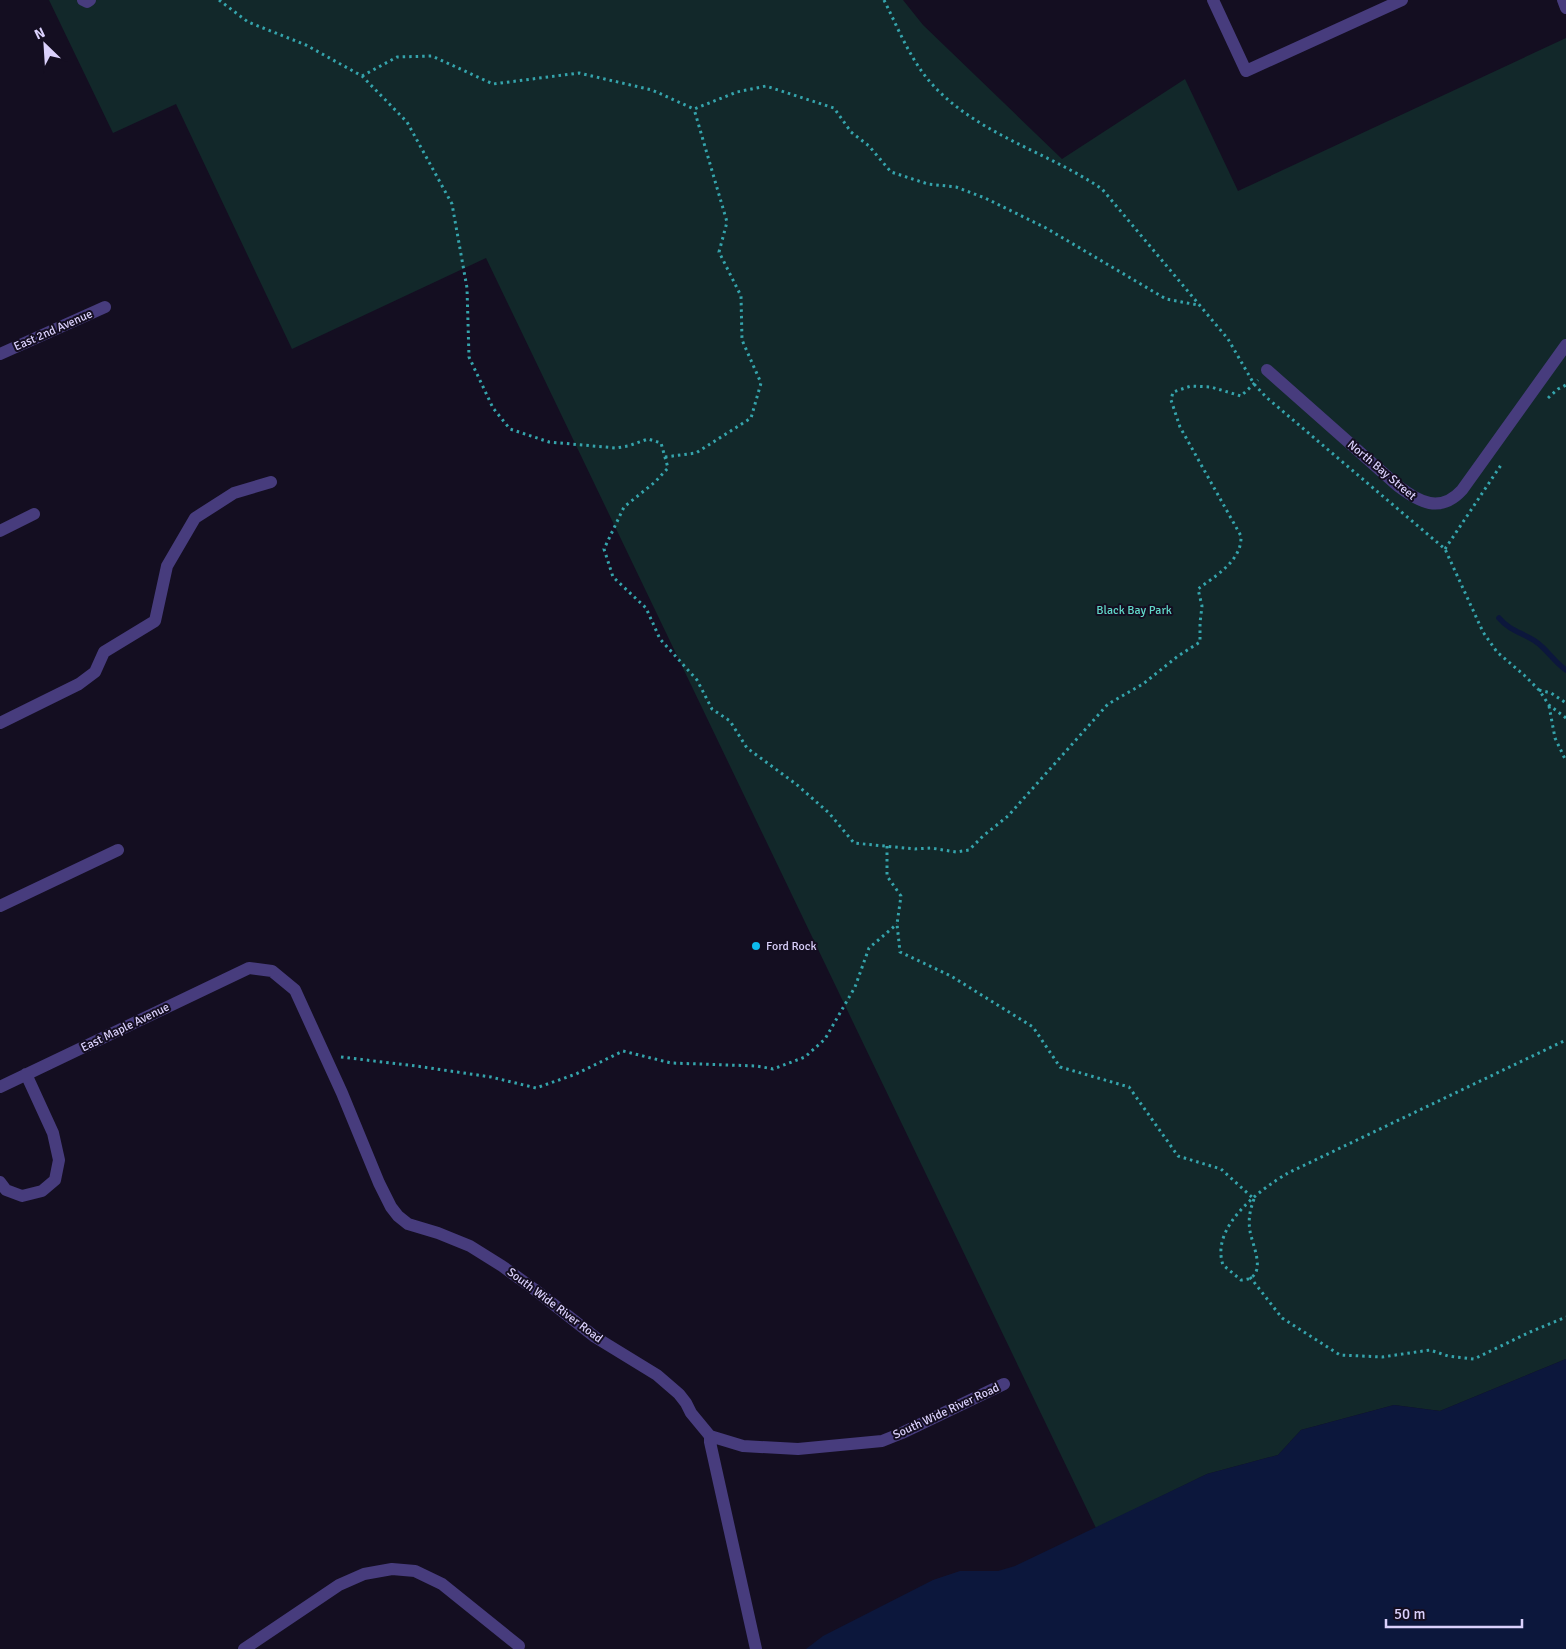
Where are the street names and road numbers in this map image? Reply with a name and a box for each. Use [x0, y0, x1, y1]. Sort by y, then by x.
street label: East 2nd Avenue [12, 306, 95, 354]
street label: North Bay Street [1344, 437, 1419, 503]
street label: East Maple Avenue [79, 1000, 172, 1055]
street label: South Wide River Road [504, 1265, 605, 1346]
street label: South Wide River Road [891, 1380, 1002, 1443]

